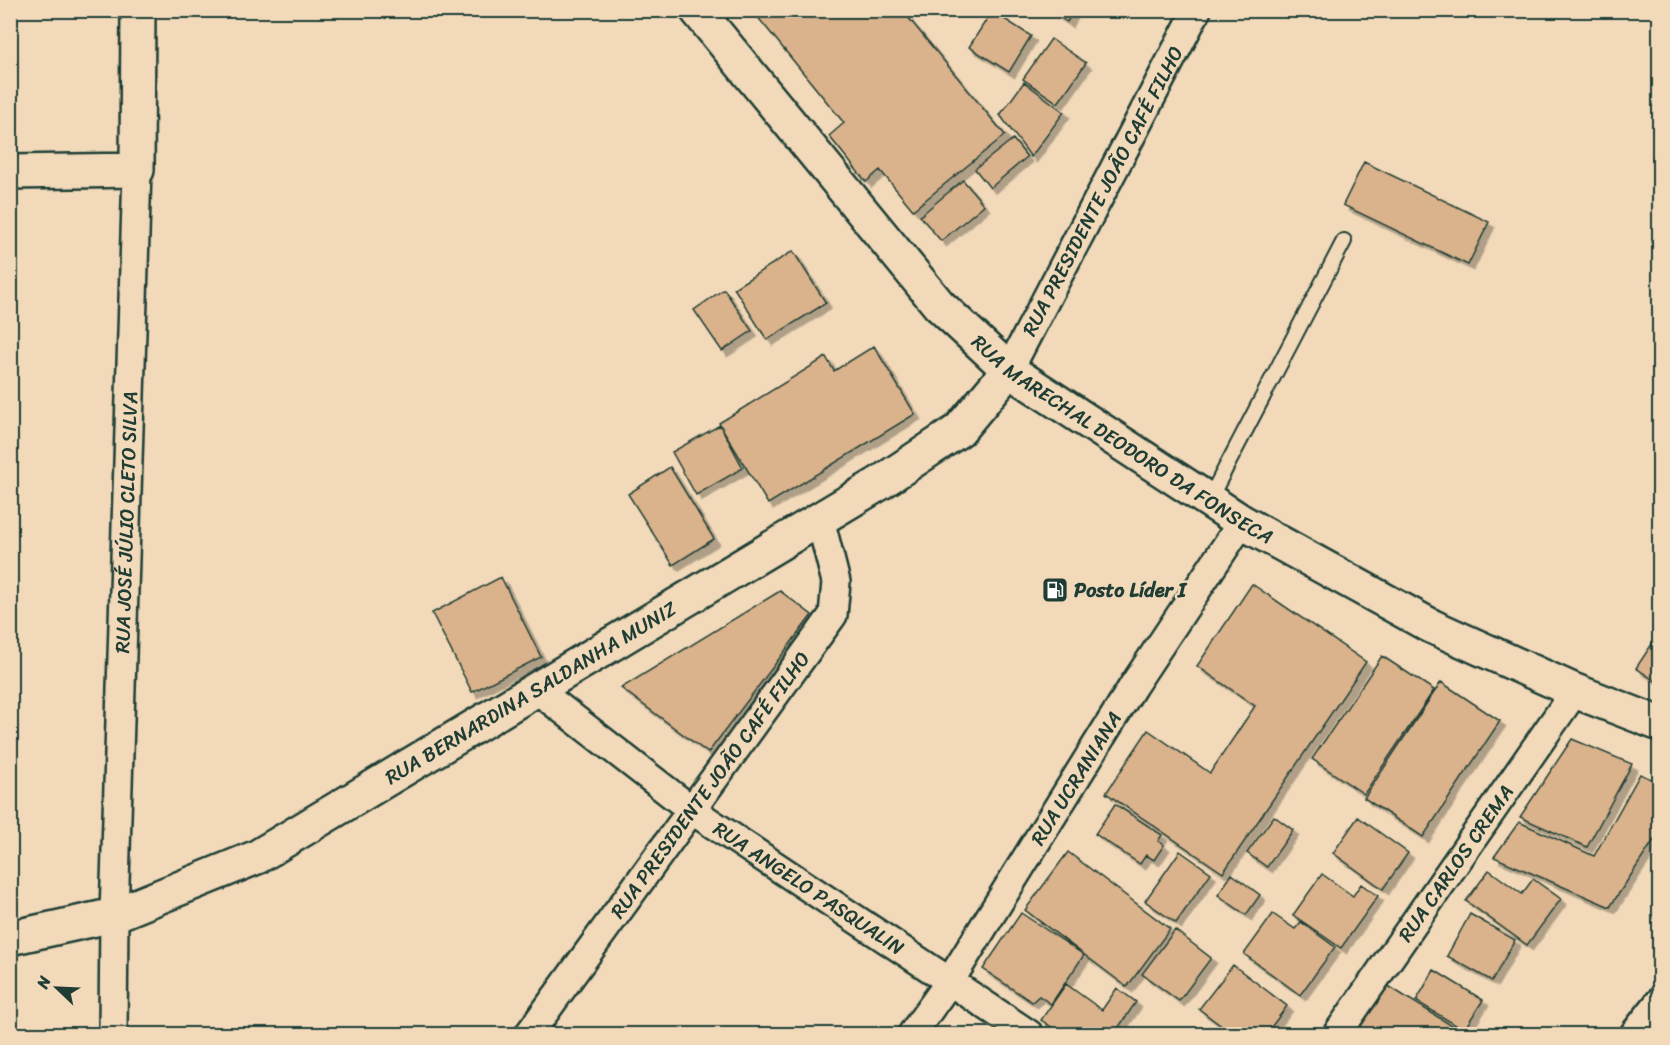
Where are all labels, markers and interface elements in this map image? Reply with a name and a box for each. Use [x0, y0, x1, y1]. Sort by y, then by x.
street label: RUA PRESIDENTE JOÃO CAFÉ FILHO [1013, 40, 1193, 343]
street label: RUA MARECHAL DEODORO DA FONSECA [963, 326, 1280, 554]
street label: RUA JOSÉ JÚLIO CLETO SILVA [105, 391, 148, 654]
place label: Posto Líder I [1074, 573, 1188, 608]
fuel station icon: Posto Líder I [1040, 575, 1070, 605]
street label: RUA BERNARDINA SALDANHA MUNIZ [378, 592, 684, 794]
street label: RUA PRESIDENTE JOÃO CAFÉ FILHO [601, 644, 819, 926]
street label: RUA UCRANIANA [1021, 704, 1132, 853]
street label: RUA CARLOS CREMA [1389, 777, 1523, 949]
street label: RUA ANGELO PASQUALIN [706, 812, 912, 965]
north arrow [27, 958, 87, 1018]
text: N [28, 971, 60, 994]

